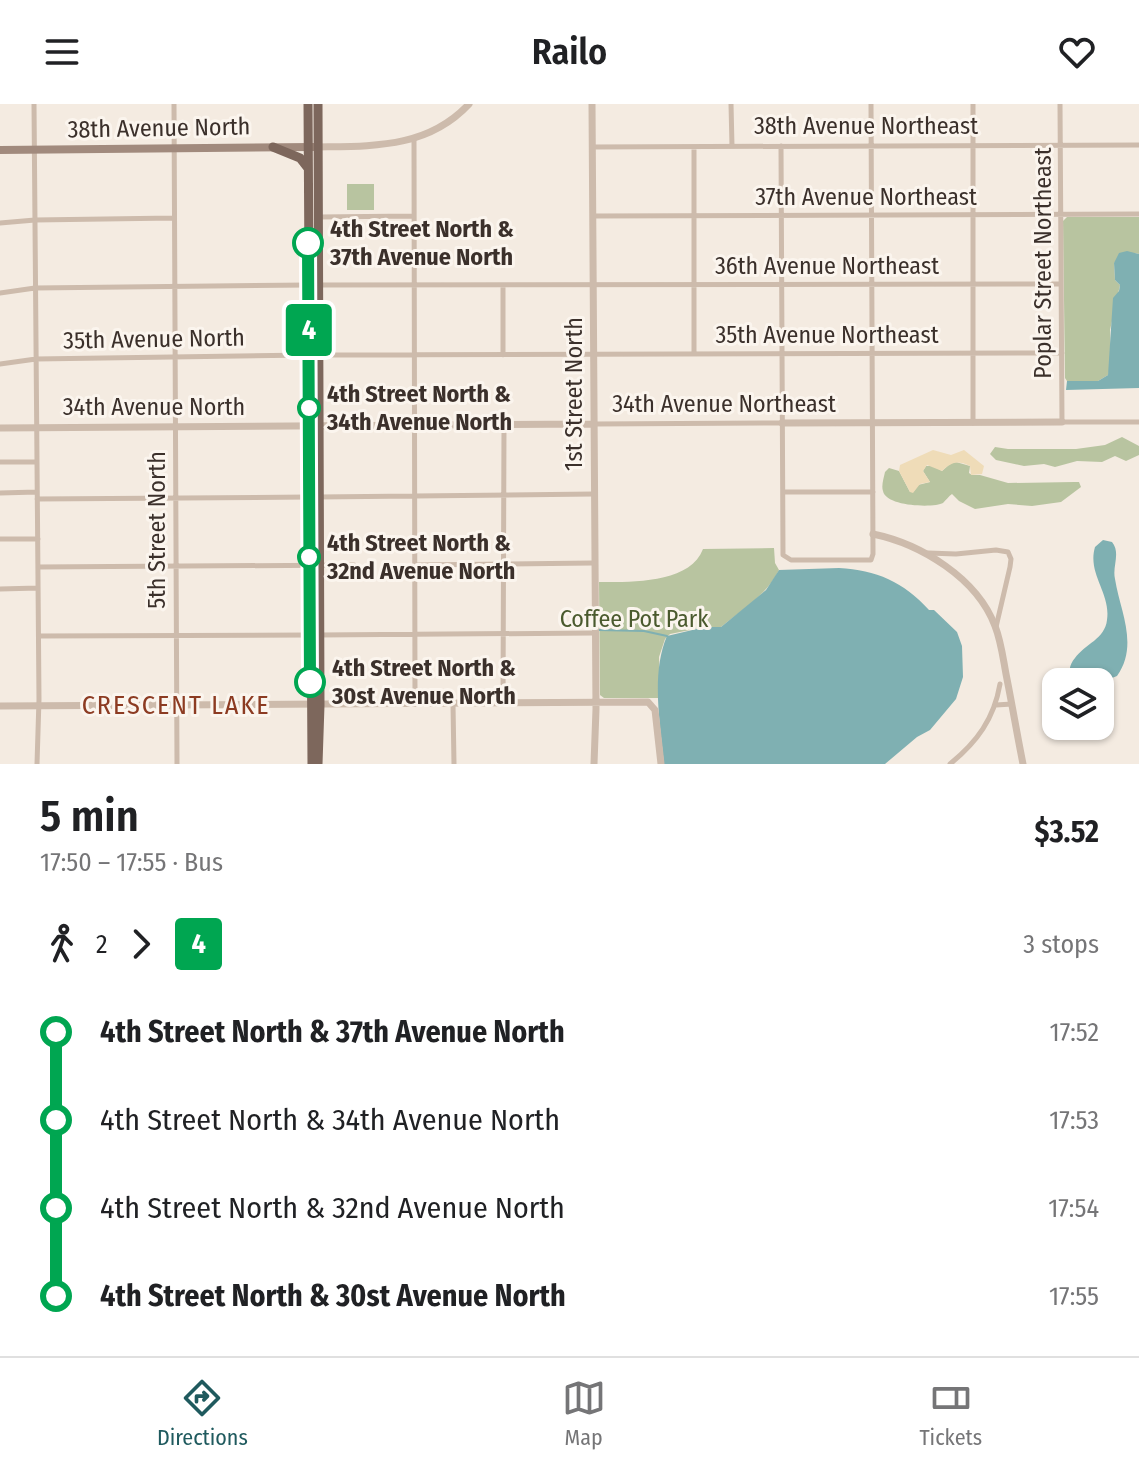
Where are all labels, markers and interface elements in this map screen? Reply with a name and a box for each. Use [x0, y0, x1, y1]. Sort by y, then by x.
icon: menu [40, 30, 84, 74]
text: Railo [532, 30, 607, 74]
icon: heart [1055, 30, 1099, 74]
street label: 38th Avenue North [67, 112, 251, 144]
street label: 38th Avenue Northeast [754, 112, 978, 140]
street label: Poplar Street Northeast [1029, 147, 1057, 379]
street label: 37th Avenue Northeast [755, 183, 977, 211]
place label: 4th Street North & 37th Avenue North [329, 215, 514, 271]
marker: 4th Street North & 37th Avenue North [293, 228, 323, 258]
street label: 36th Avenue Northeast [715, 252, 939, 280]
line badge: 4 [283, 304, 335, 356]
text: 4 [302, 313, 316, 346]
street label: 1st Street North [560, 317, 588, 471]
street label: 35th Avenue Northeast [716, 321, 939, 349]
street label: 35th Avenue North [63, 323, 245, 355]
place label: 4th Street North & 34th Avenue North [326, 380, 512, 436]
street label: 34th Avenue Northeast [612, 390, 836, 418]
street label: 34th Avenue North [63, 393, 245, 421]
marker: 4th Street North & 34th Avenue North [298, 397, 320, 419]
street label: 5th Street North [143, 451, 171, 609]
place label: 4th Street North & 32nd Avenue North [326, 529, 515, 585]
marker: 4th Street North & 32nd Avenue North [298, 546, 320, 568]
park label: Coffee Pot Park [560, 605, 709, 633]
place label: 4th Street North & 30st Avenue North [331, 654, 516, 710]
marker: 4th Street North & 30st Avenue North [295, 667, 325, 697]
map controls [1042, 668, 1114, 740]
button: layers [1042, 668, 1114, 740]
district label: CRESCENT LAKE [82, 690, 270, 721]
text: 5 min [40, 790, 139, 843]
text: $3.52 [1034, 814, 1099, 850]
text: 17:50 – 17:55 · Bus [40, 847, 223, 878]
icon: walk [40, 922, 84, 966]
icon: forward [119, 922, 163, 966]
text: 4 [191, 927, 206, 960]
text: 2 [96, 929, 107, 960]
text: 3 stops [1023, 929, 1099, 960]
text: 4th Street North & 37th Avenue North [100, 1014, 565, 1050]
text: 17:52 [1050, 1017, 1099, 1048]
text: 4th Street North & 34th Avenue North [100, 1102, 560, 1138]
text: 17:53 [1049, 1105, 1099, 1136]
text: 4th Street North & 32nd Avenue North [100, 1190, 565, 1226]
text: 17:54 [1048, 1193, 1099, 1224]
text: 4th Street North & 30st Avenue North [100, 1278, 566, 1314]
text: 17:55 [1049, 1281, 1099, 1312]
tab: Directions [157, 1376, 248, 1451]
tab: Map [562, 1376, 606, 1451]
tab: Tickets [919, 1376, 982, 1451]

